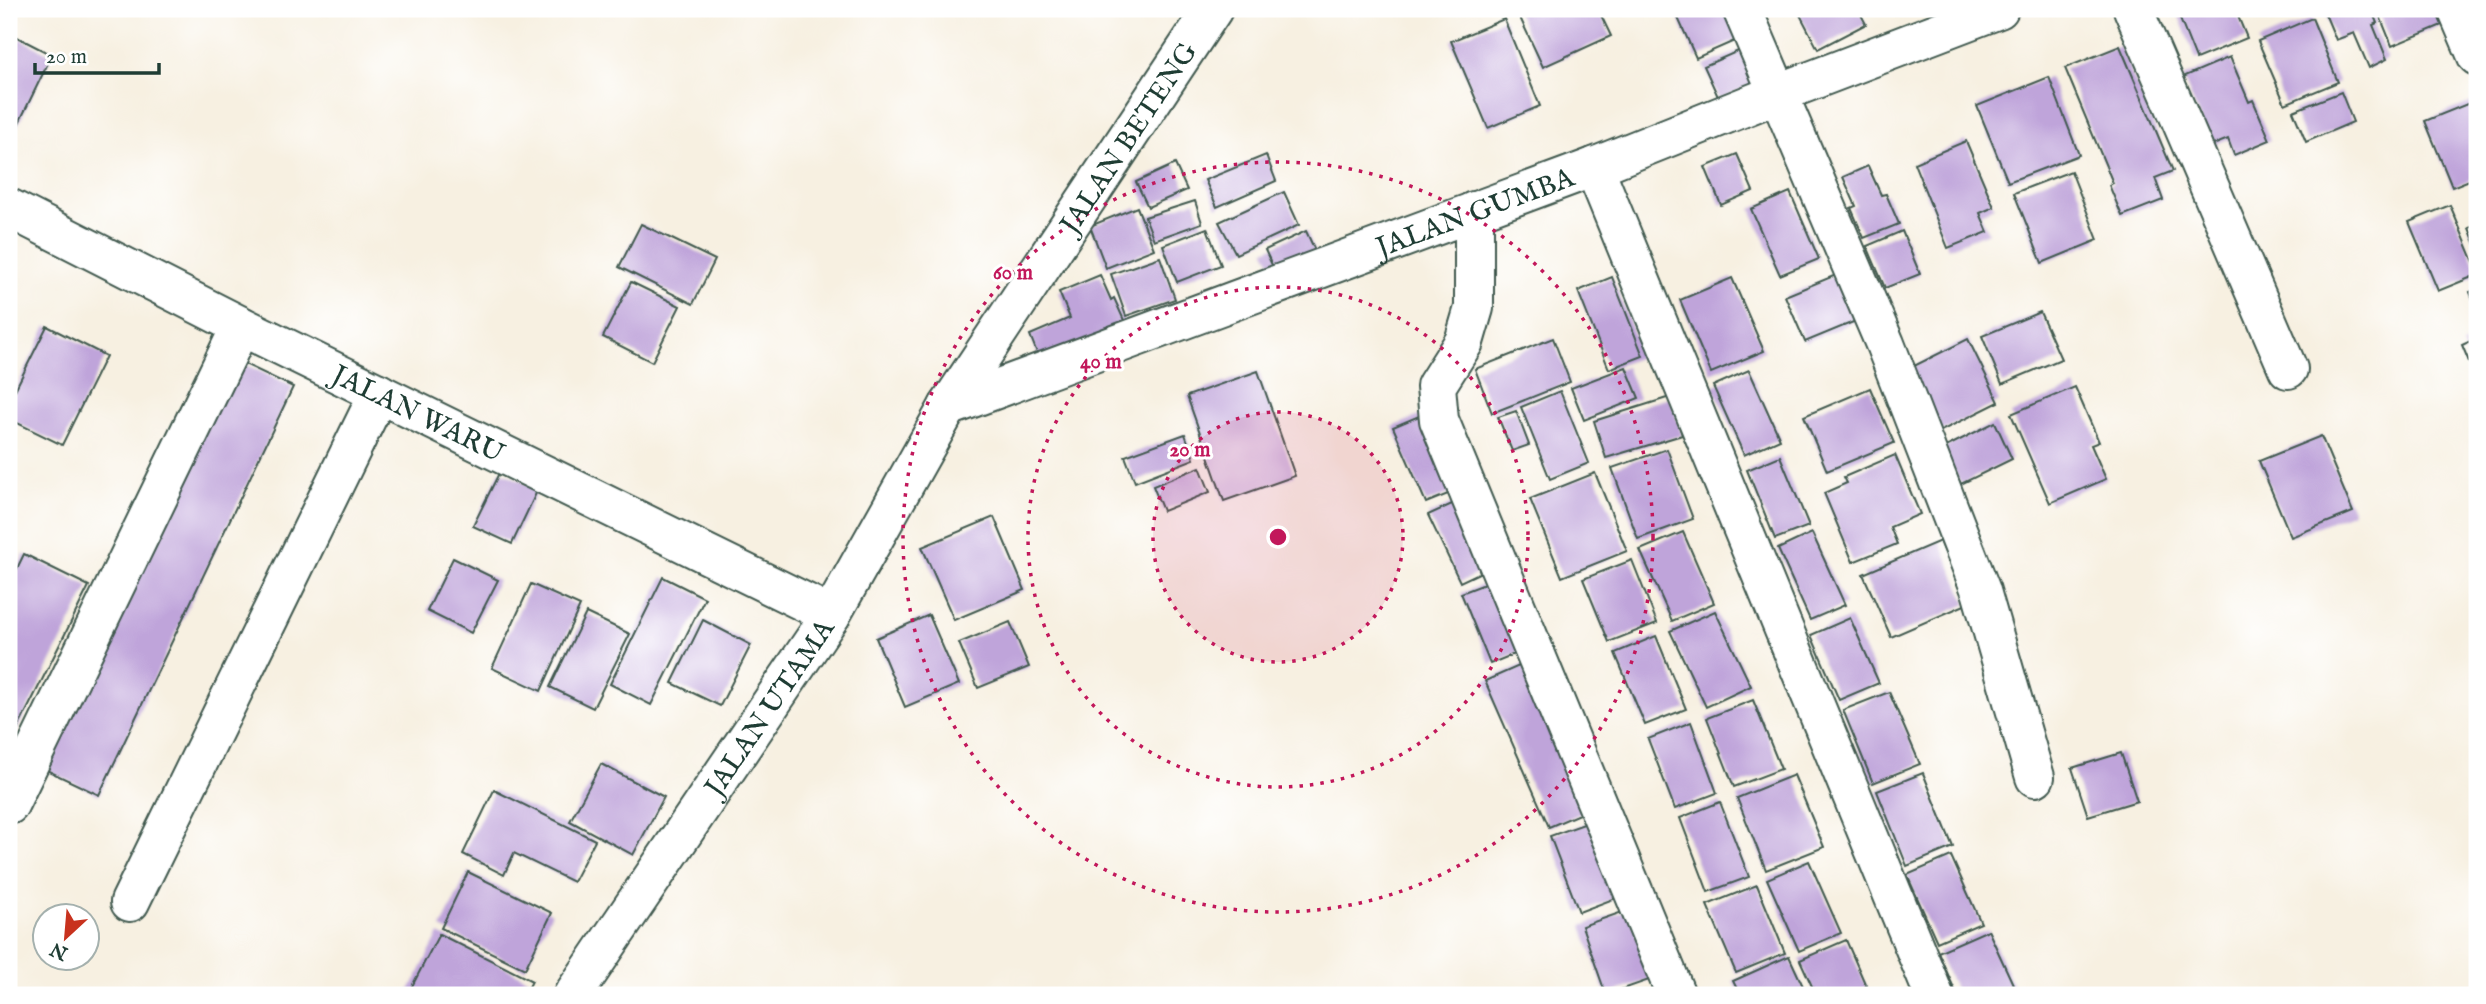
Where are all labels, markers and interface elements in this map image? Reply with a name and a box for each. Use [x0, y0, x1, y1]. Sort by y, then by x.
scale bar [35, 32, 159, 76]
street label: JALAN BETENG [1052, 36, 1206, 244]
text: 20 m [46, 44, 87, 71]
street label: JALAN GUMBA [1369, 161, 1580, 267]
text: 60 m [993, 260, 1034, 287]
text: 40 m [1080, 349, 1122, 376]
street label: JALAN WARU [323, 357, 509, 472]
text: 20 m [1170, 437, 1211, 464]
centre of rings [1266, 525, 1290, 549]
street label: JALAN UTAMA [696, 612, 844, 806]
north arrow [32, 902, 102, 972]
text: N [46, 936, 73, 965]

